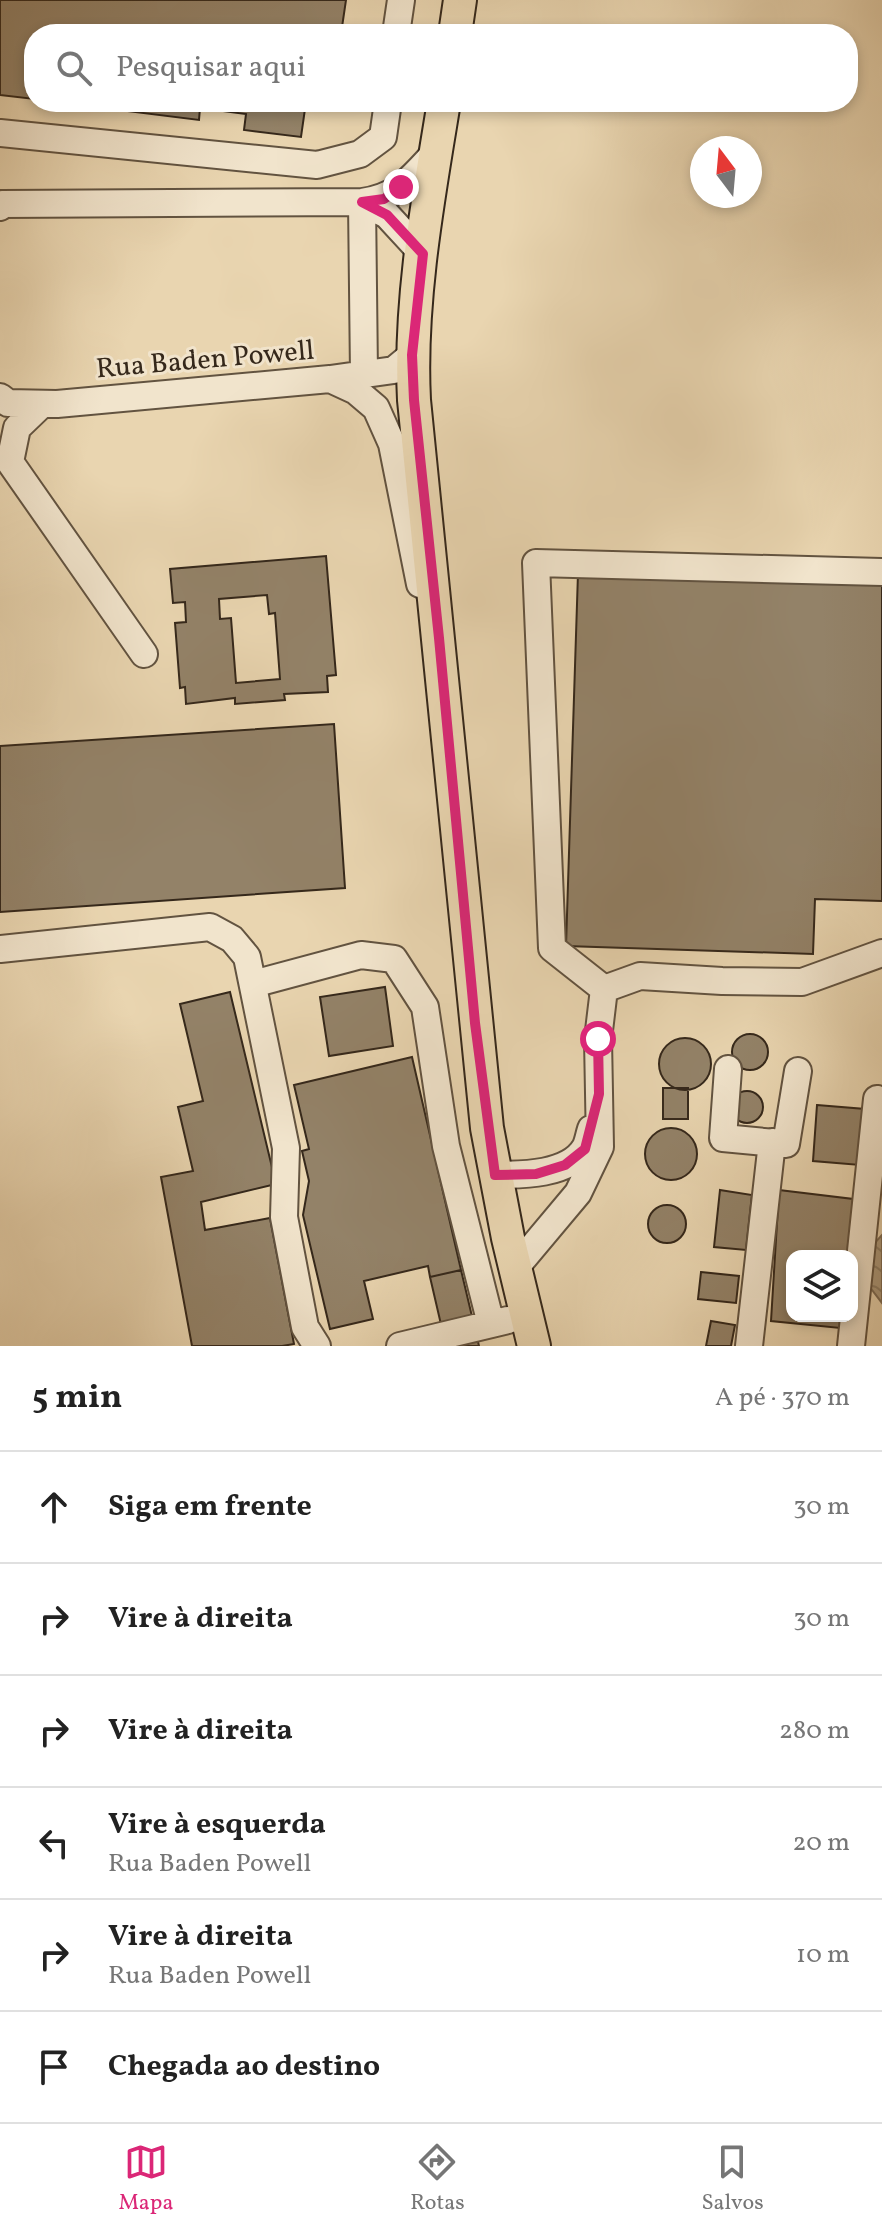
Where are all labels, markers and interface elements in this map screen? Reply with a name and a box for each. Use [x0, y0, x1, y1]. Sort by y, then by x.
search box [24, 24, 858, 112]
icon: search [52, 46, 96, 90]
text: Pesquisar aqui [116, 47, 306, 89]
north arrow [690, 136, 762, 208]
route end [383, 169, 419, 205]
street label: Rua Baden Powell [94, 332, 316, 389]
route start [580, 1021, 616, 1057]
map controls [786, 1250, 858, 1322]
button: layers [786, 1250, 858, 1322]
text: 5 min [32, 1375, 122, 1422]
text: A pé · 370 m [715, 1380, 850, 1416]
icon: ahead [32, 1485, 76, 1529]
text: Siga em frente [108, 1486, 312, 1528]
text: 30 m [793, 1489, 850, 1525]
icon: right [32, 1597, 76, 1641]
text: Vire à direita [108, 1598, 293, 1640]
text: 30 m [793, 1601, 850, 1637]
icon: right [32, 1709, 76, 1753]
text: Vire à direita [108, 1710, 293, 1752]
text: 280 m [779, 1713, 850, 1749]
text: Vire à esquerda [108, 1804, 326, 1846]
icon: left [32, 1821, 76, 1865]
text: 20 m [792, 1825, 850, 1861]
text: Rua Baden Powell [108, 1846, 311, 1882]
text: Vire à direita [108, 1916, 293, 1958]
icon: right [32, 1933, 76, 1977]
text: 10 m [796, 1937, 850, 1973]
text: Rua Baden Powell [108, 1958, 311, 1994]
icon: arrive [32, 2045, 76, 2089]
text: Chegada ao destino [108, 2046, 380, 2088]
tab: Mapa [118, 2140, 173, 2219]
tab: Rotas [410, 2140, 465, 2219]
tab: Salvos [701, 2140, 764, 2219]

